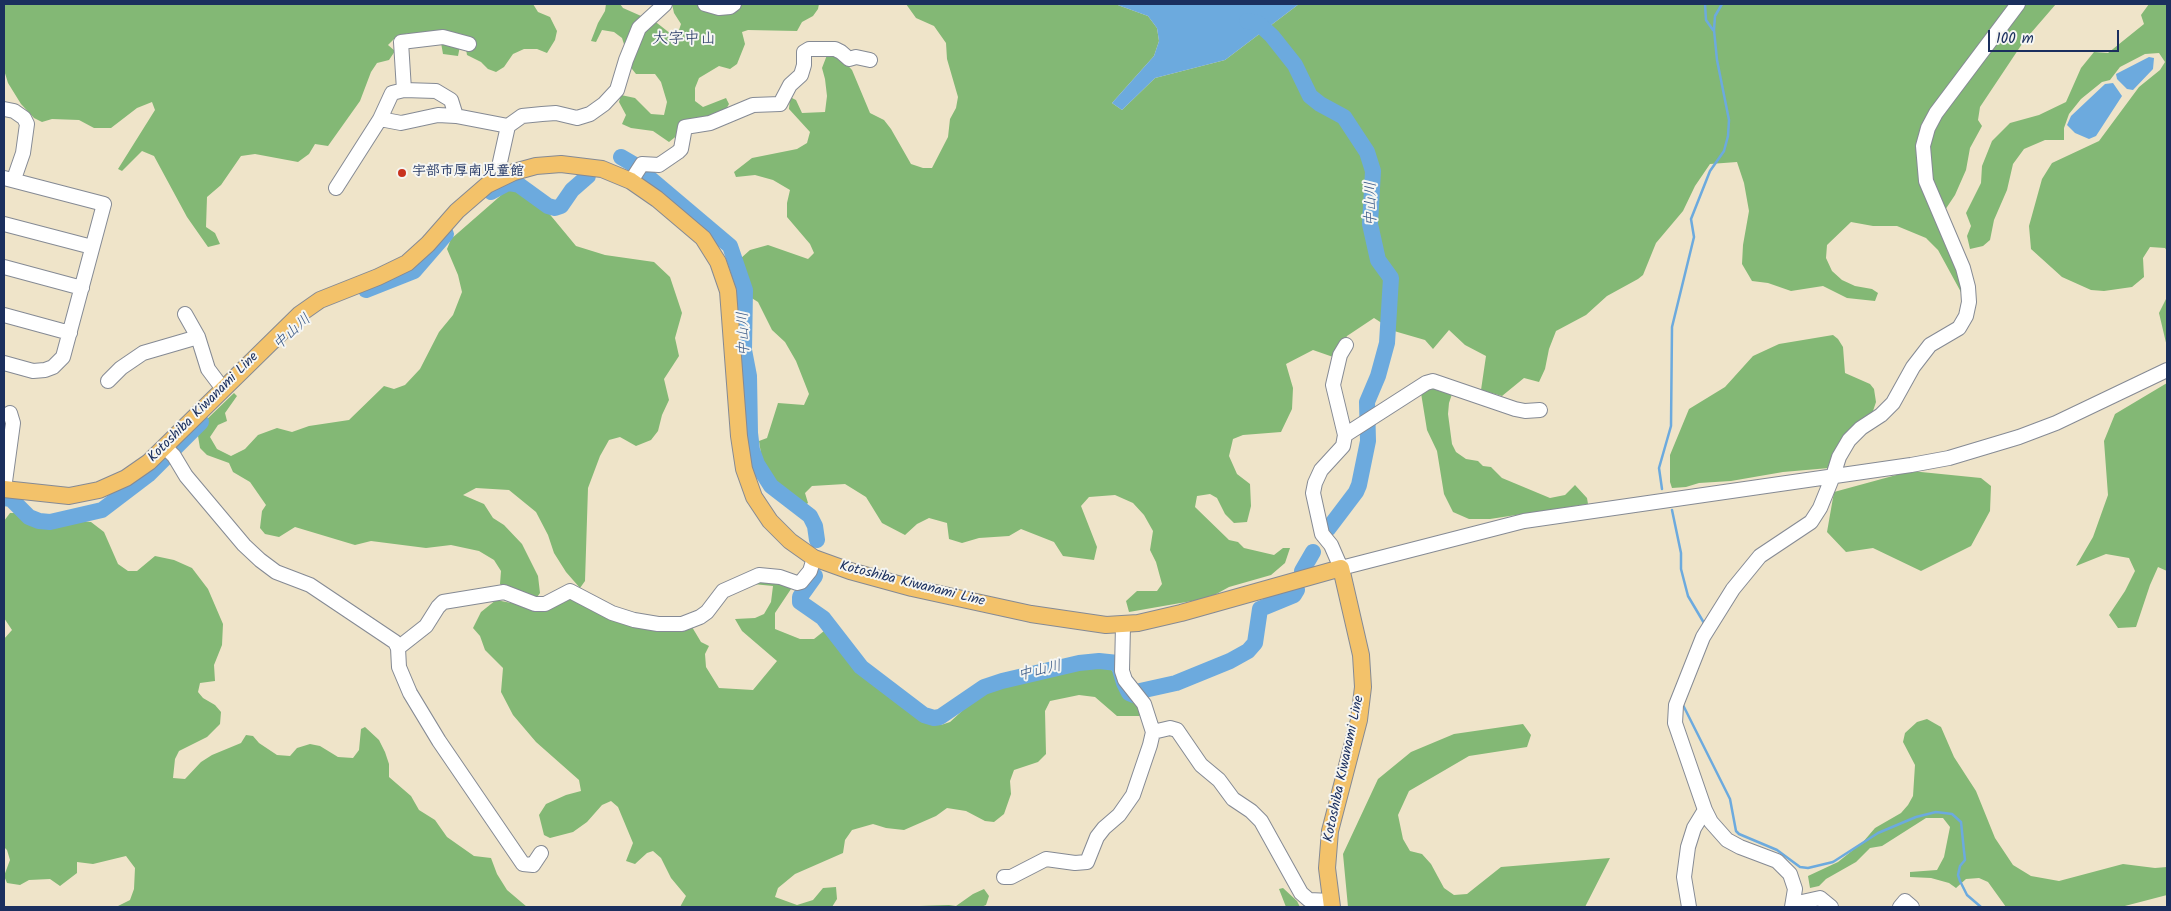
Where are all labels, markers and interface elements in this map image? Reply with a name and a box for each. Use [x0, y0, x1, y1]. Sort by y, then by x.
scale bar [1991, 20, 2122, 52]
text: 100 m [1996, 27, 2034, 51]
district label: 大字中山 [652, 30, 716, 50]
place label: 宇部市厚南児童館 [412, 165, 524, 181]
marker: 宇部市厚南児童館 [396, 167, 408, 179]
water label: 中山川 [1363, 182, 1381, 226]
water label: 中山川 [270, 311, 316, 355]
water label: 中山川 [736, 311, 754, 357]
street label: Kotoshiba Kiwanami Line [145, 349, 263, 467]
street label: Kotoshiba Kiwanami Line [838, 559, 986, 611]
water label: 中山川 [1016, 658, 1064, 686]
street label: Kotoshiba Kiwanami Line [1321, 694, 1369, 844]

